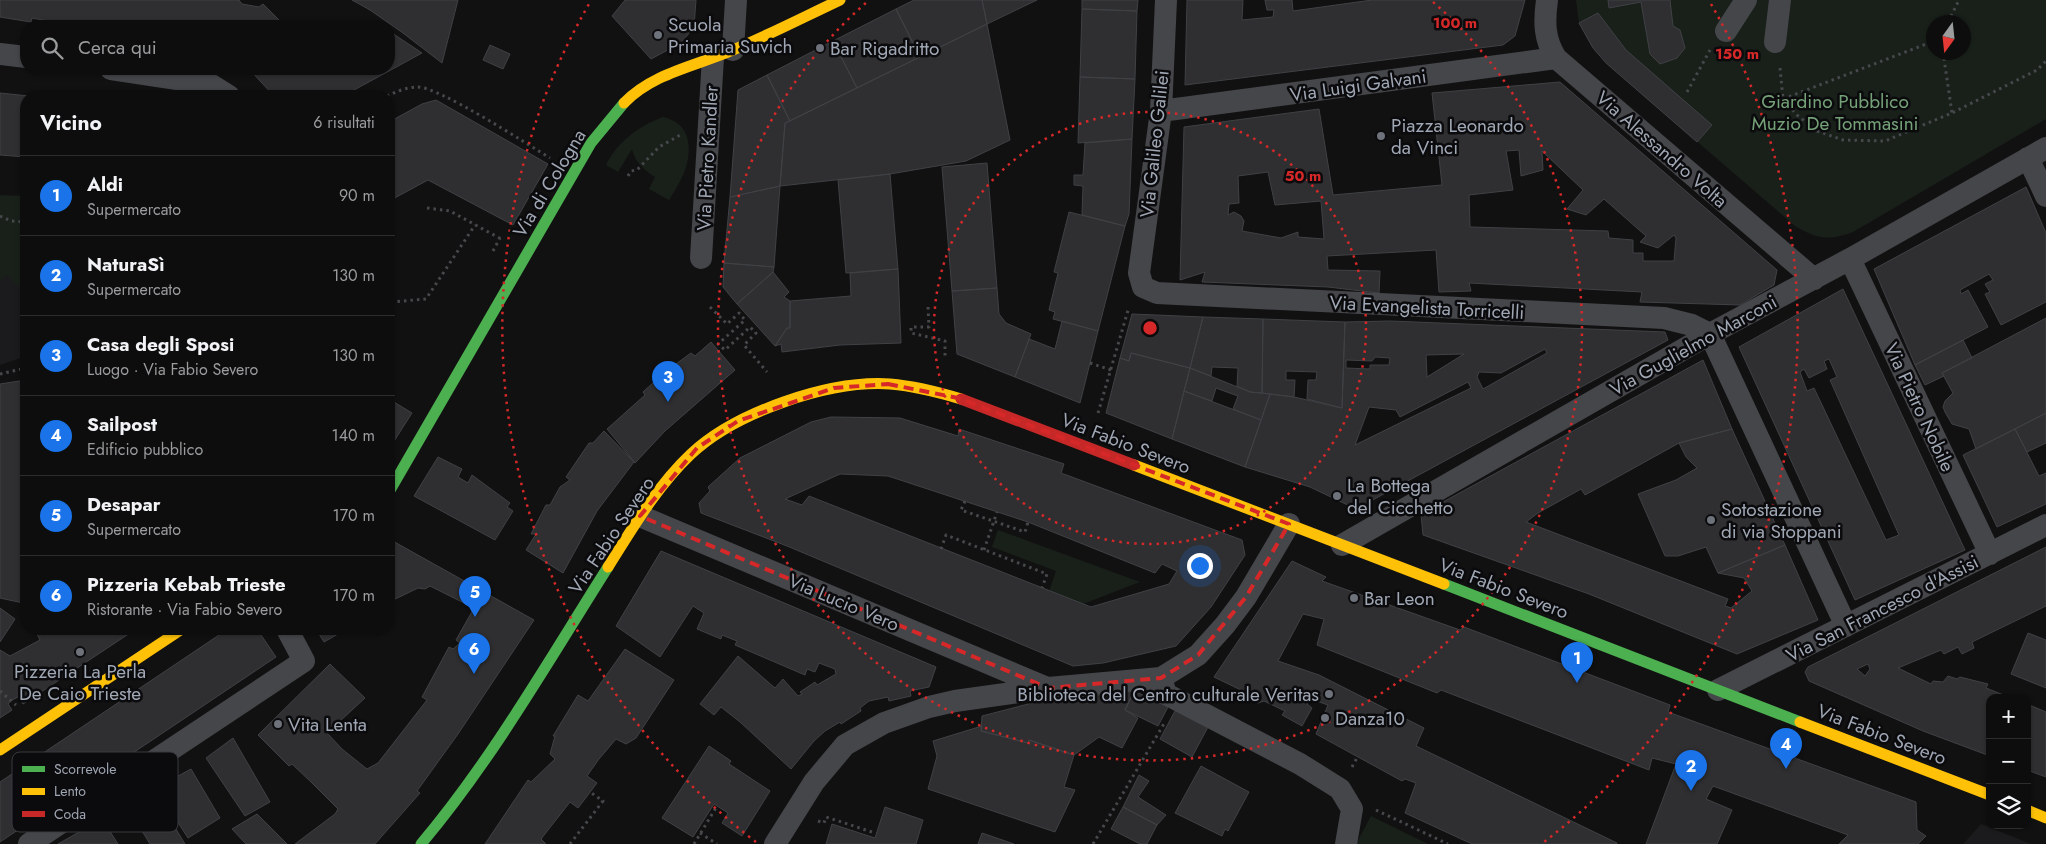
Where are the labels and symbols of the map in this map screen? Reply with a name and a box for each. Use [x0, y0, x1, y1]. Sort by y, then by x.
place label: Scuola Primaria Suvich [668, 11, 793, 60]
text: 100 m [1433, 12, 1477, 34]
north arrow [1926, 15, 1971, 60]
marker: Scuola Primaria Suvich [652, 29, 664, 41]
place label: Bar Rigadritto [830, 35, 939, 62]
marker: Bar Rigadritto [814, 42, 826, 54]
text: 150 m [1715, 43, 1759, 65]
street label: Via Luigi Galvani [1288, 63, 1428, 108]
street label: Via Galileo Galilei [1133, 69, 1176, 219]
street label: Via Pietro Kandler [690, 84, 725, 231]
street label: Via Alessandro Volta [1590, 85, 1733, 214]
park label: Giardino Pubblico Muzio De Tommasini [1751, 88, 1919, 137]
place label: Piazza Leonardo da Vinci [1391, 112, 1524, 161]
street label: Via di Cologna [506, 124, 592, 242]
marker: Piazza Leonardo da Vinci [1375, 130, 1387, 142]
text: 50 m [1285, 165, 1321, 187]
street label: Via Guglielmo Marconi [1605, 288, 1782, 403]
street label: Via Evangelista Torricelli [1329, 289, 1525, 326]
centre of rings [1141, 319, 1159, 337]
street label: Via Pietro Nobile [1878, 338, 1961, 476]
pin: 3 [652, 361, 684, 402]
street label: Via Fabio Severo [1057, 406, 1194, 481]
street label: Via Fabio Severo [562, 471, 661, 599]
place label: La Bottega del Cicchetto [1347, 472, 1453, 521]
marker: La Bottega del Cicchetto [1331, 490, 1343, 502]
place label: Sotostazione di via Stoppani [1721, 496, 1842, 545]
marker: Sotostazione di via Stoppani [1705, 514, 1717, 526]
street label: Via San Francesco d'Assisi [1781, 548, 1983, 669]
street label: Via Fabio Severo [1435, 551, 1572, 626]
your location [1187, 553, 1213, 579]
street label: Via Lucio Vero [784, 567, 903, 638]
pin: 5 [459, 576, 491, 617]
place label: Bar Leon [1364, 585, 1435, 612]
marker: Bar Leon [1348, 592, 1360, 604]
pin: 6 [458, 633, 490, 674]
pin: 1 [1561, 642, 1593, 683]
marker: Pizzeria La Perla De Caio Trieste [74, 646, 86, 658]
place label: Pizzeria La Perla De Caio Trieste [14, 658, 146, 707]
place label: Biblioteca del Centro culturale Veritas [1017, 681, 1319, 708]
marker: Biblioteca del Centro culturale Veritas [1323, 688, 1335, 700]
street label: Via Fabio Severo [1813, 697, 1950, 772]
place label: Danza10 [1335, 705, 1405, 732]
place label: Vita Lenta [288, 711, 367, 738]
marker: Danza10 [1319, 712, 1331, 724]
marker: Vita Lenta [272, 718, 284, 730]
pin: 4 [1770, 728, 1802, 769]
pin: 2 [1675, 750, 1707, 791]
legend [12, 752, 178, 832]
text: Scorrevole [54, 759, 116, 779]
text: Lento [54, 781, 86, 801]
text: Coda [54, 804, 86, 824]

